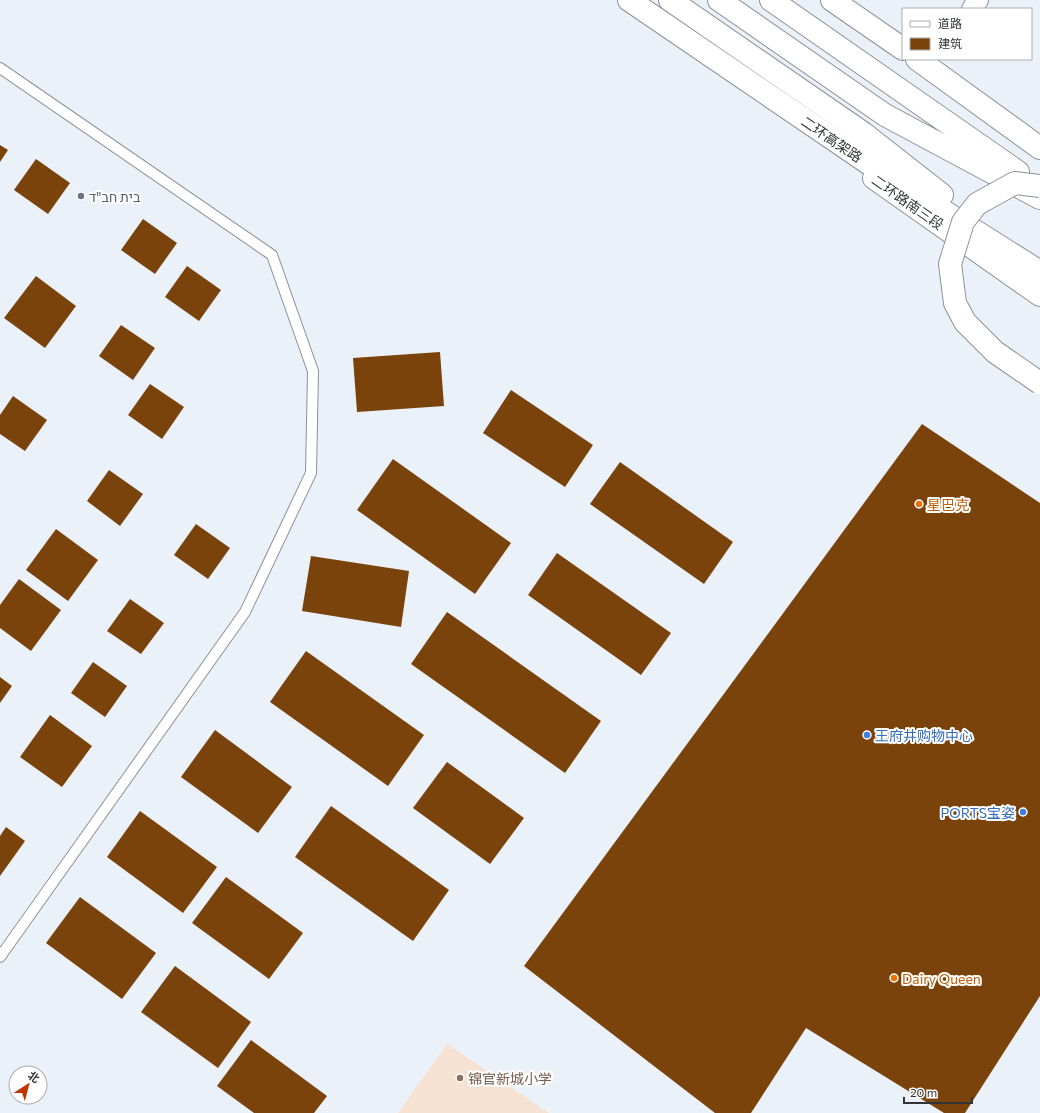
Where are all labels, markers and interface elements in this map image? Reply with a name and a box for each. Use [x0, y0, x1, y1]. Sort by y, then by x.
legend [902, 8, 1032, 60]
text: 道路 [938, 16, 962, 30]
text: 建筑 [938, 36, 962, 50]
street label: 二环高架路 [798, 112, 866, 166]
street label: 二环路南三段 [869, 171, 947, 233]
place label: בית חב"ד [89, 188, 141, 205]
marker: בית חב"ד [76, 191, 86, 201]
place label: 星巴克 [927, 496, 969, 513]
marker: 星巴克 [914, 499, 924, 509]
place label: 王府井购物中心 [875, 727, 973, 744]
marker: 王府井购物中心 [862, 730, 872, 740]
place label: PORTS宝姿 [940, 804, 1015, 821]
marker: PORTS宝姿 [1018, 807, 1028, 817]
place label: Dairy Queen [902, 970, 981, 987]
marker: Dairy Queen [889, 973, 899, 983]
north arrow [8, 1065, 48, 1105]
text: 北 [26, 1068, 42, 1085]
place label: 锦官新城小学 [468, 1070, 552, 1087]
marker: 锦官新城小学 [455, 1073, 465, 1083]
scale bar [904, 1079, 972, 1105]
text: 20 m [910, 1085, 937, 1099]

